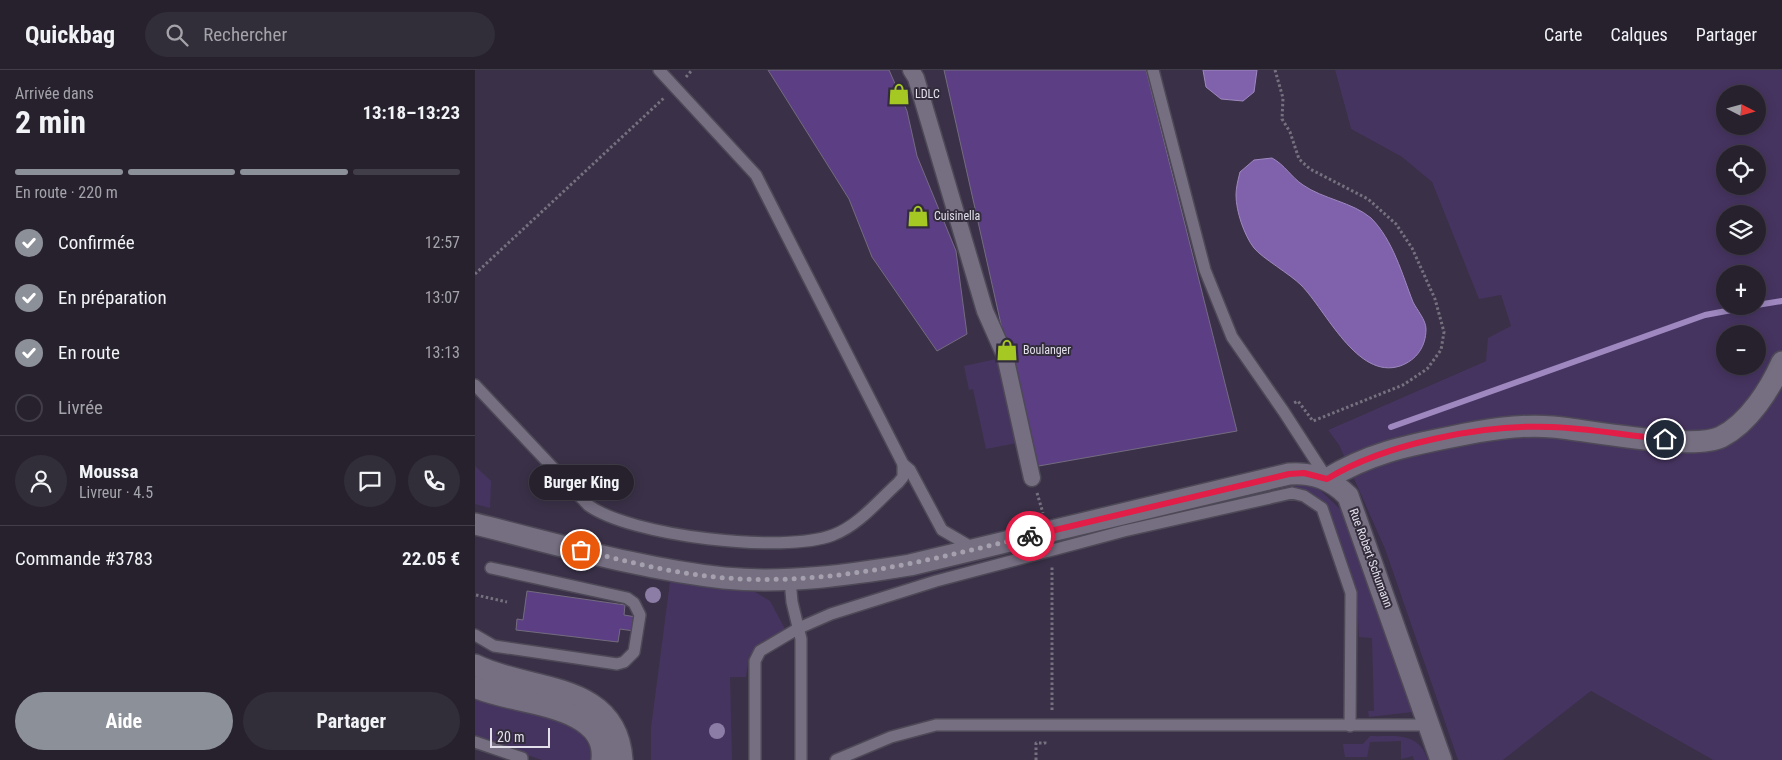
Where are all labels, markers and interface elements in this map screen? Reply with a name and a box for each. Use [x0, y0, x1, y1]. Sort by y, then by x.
search box [145, 12, 495, 57]
text: Quickbag [25, 21, 115, 49]
icon: search [163, 21, 191, 49]
text: Rechercher [203, 23, 287, 46]
text: Carte [1544, 24, 1583, 45]
text: Calques [1611, 24, 1668, 45]
text: Partager [1696, 24, 1757, 45]
shop icon: LDLC [886, 81, 912, 107]
text: Arrivée dans [15, 84, 94, 103]
north arrow [1716, 85, 1766, 135]
map controls [1716, 85, 1766, 375]
place label: LDLC [915, 87, 940, 101]
text: 13:18–13:23 [362, 101, 460, 124]
text: 2 min [15, 103, 86, 141]
button: locate [1716, 145, 1766, 195]
text: En route · 220 m [15, 183, 118, 202]
shop icon: Cuisinella [905, 203, 931, 229]
button: layers [1716, 205, 1766, 255]
place label: Cuisinella [934, 209, 981, 223]
icon: check [15, 229, 43, 257]
text: Confirmée [58, 231, 135, 254]
text: 12:57 [425, 233, 460, 252]
button: + [1716, 265, 1766, 315]
icon: check [15, 284, 43, 312]
text: En préparation [58, 286, 167, 309]
text: 13:07 [425, 288, 460, 307]
button: − [1716, 325, 1766, 375]
shop icon: Boulanger [994, 337, 1020, 363]
icon: check [15, 339, 43, 367]
text: En route [58, 341, 120, 364]
text: 13:13 [425, 343, 460, 362]
place label: Boulanger [1023, 343, 1071, 357]
text: Livrée [58, 396, 103, 419]
pin [1644, 418, 1686, 460]
icon: home [1651, 425, 1679, 453]
button: person [15, 455, 67, 507]
button: chat [344, 455, 396, 507]
button: phone [408, 455, 460, 507]
text: Moussa [79, 460, 138, 483]
callout: Burger King [529, 465, 633, 500]
text: Burger King [544, 473, 619, 492]
text: Livreur · 4.5 [79, 483, 153, 502]
street label: Rue Robert Schumann [1347, 506, 1396, 610]
courier [1005, 511, 1055, 561]
icon: bike [1016, 522, 1044, 550]
pin [560, 529, 602, 571]
icon: bag [567, 536, 595, 564]
text: Commande #3783 [15, 547, 153, 570]
text: 22.05 € [402, 547, 460, 570]
button: Aide [15, 692, 233, 750]
button: Partager [243, 692, 460, 750]
scale bar [490, 725, 550, 748]
text: 20 m [497, 729, 525, 745]

